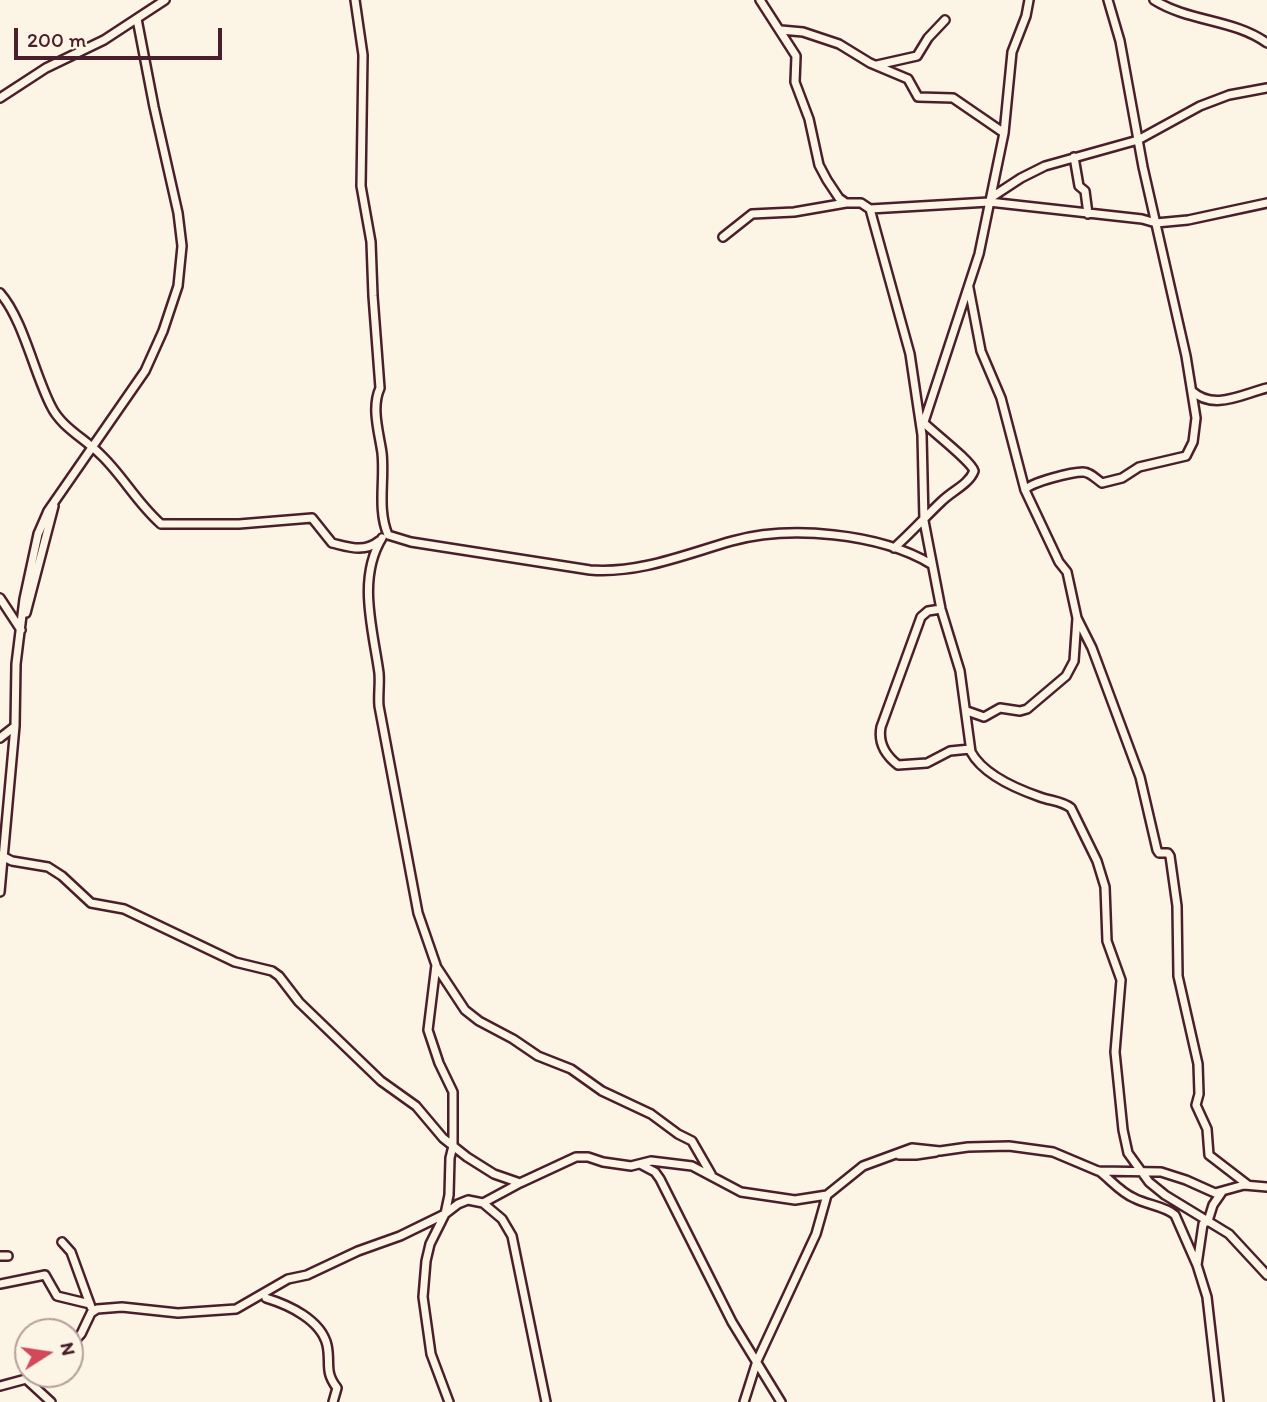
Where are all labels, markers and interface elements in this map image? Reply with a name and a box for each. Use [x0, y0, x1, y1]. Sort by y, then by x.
scale bar [18, 14, 226, 58]
text: 200 m [27, 27, 86, 52]
north arrow [14, 1318, 84, 1388]
text: N [55, 1340, 81, 1358]

